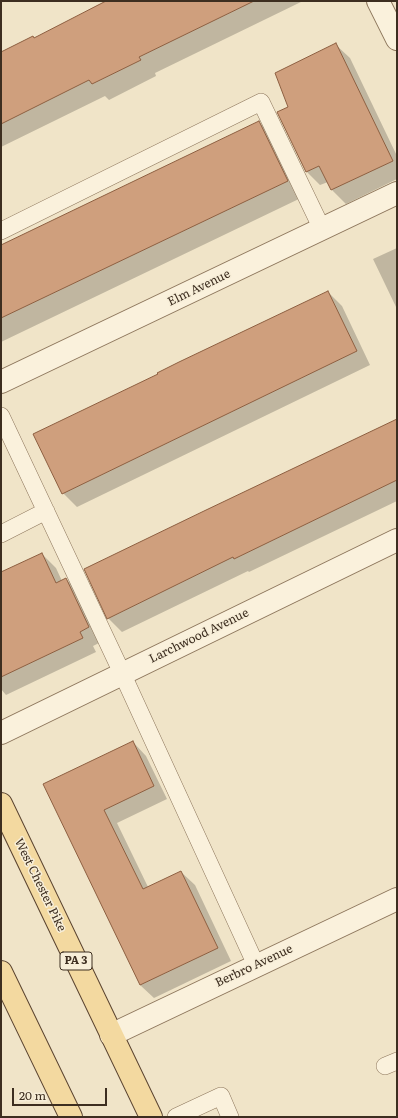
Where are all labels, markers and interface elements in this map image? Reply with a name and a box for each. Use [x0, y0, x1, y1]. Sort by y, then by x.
street label: Elm Avenue [165, 267, 233, 309]
street label: Larchwood Avenue [147, 606, 251, 666]
street label: West Chester Pike [11, 836, 69, 934]
street label: Berbro Avenue [213, 942, 295, 990]
road number: PA 3 [60, 952, 92, 970]
scale bar [14, 1080, 109, 1106]
text: 20 m [19, 1086, 46, 1104]

